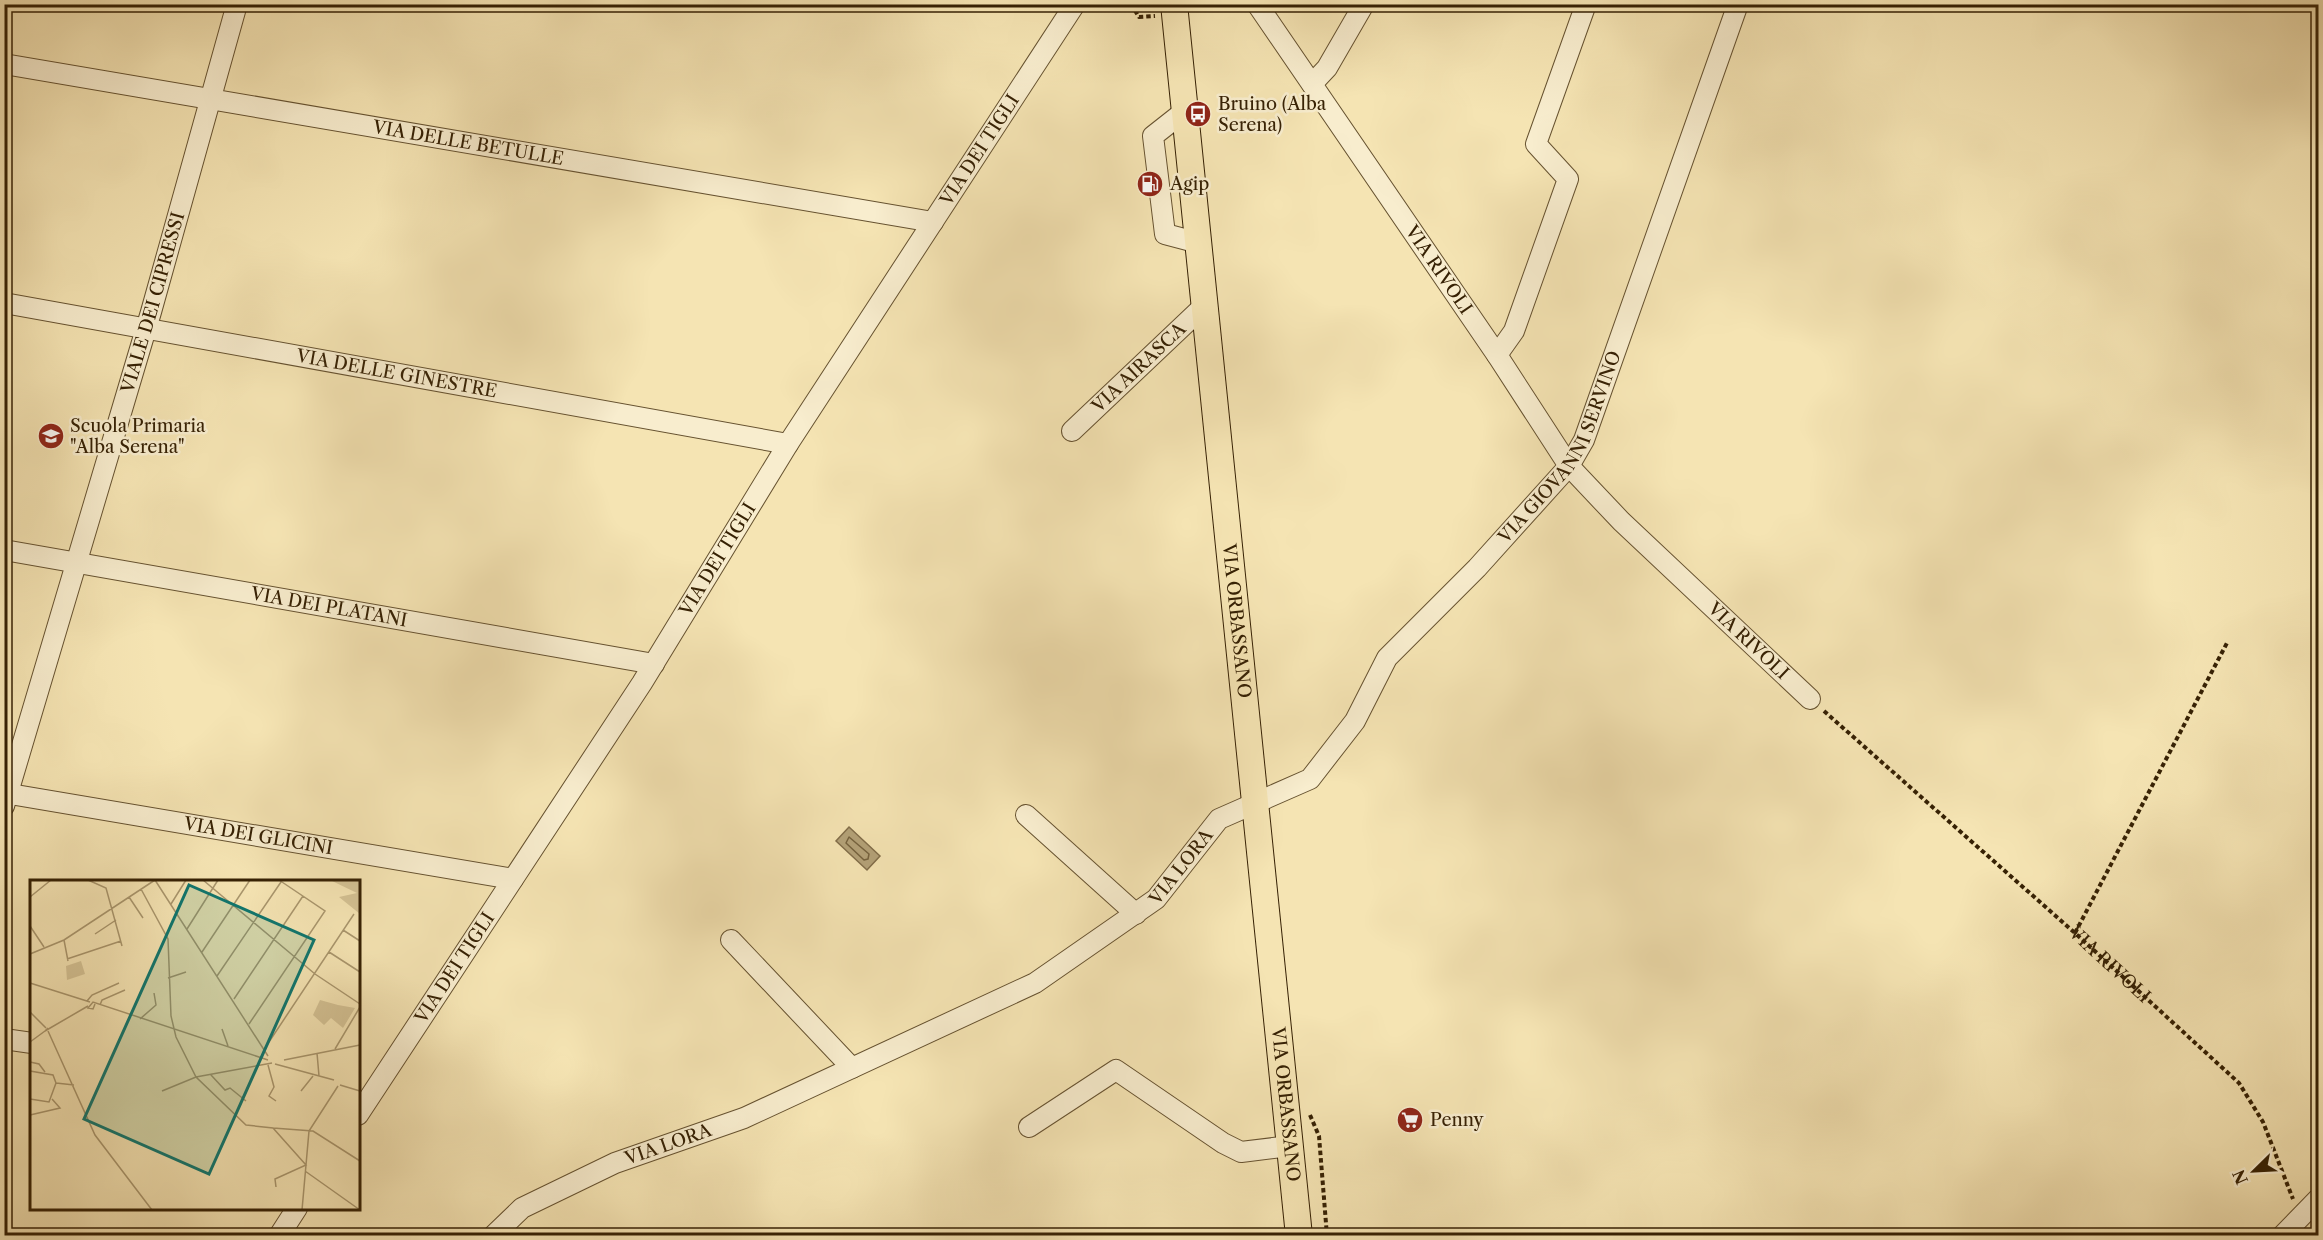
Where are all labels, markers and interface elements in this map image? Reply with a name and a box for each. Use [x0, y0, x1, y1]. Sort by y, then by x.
street label: VIA DEI TIGLI [935, 90, 1024, 211]
place label: Bruino (Alba Serena) [1218, 93, 1327, 136]
bus stop icon: Bruino (Alba Serena) [1183, 99, 1213, 129]
street label: VIA DELLE BETULLE [370, 116, 565, 170]
fuel station icon: Agip [1135, 169, 1165, 199]
place label: Agip [1169, 173, 1209, 195]
street label: VIALE DEI CIPRESSI [116, 210, 189, 397]
street label: VIA RIVOLI [1400, 220, 1477, 319]
street label: VIA AIRASCA [1087, 318, 1191, 418]
street label: VIA DELLE GINESTRE [294, 345, 499, 402]
street label: VIA GIOVANNI SERVINO [1493, 348, 1626, 549]
place label: Scuola Primaria "Alba Serena" [70, 415, 206, 458]
school or university icon: Scuola Primaria "Alba Serena" [36, 421, 66, 451]
street label: VIA DEI TIGLI [674, 499, 760, 621]
street label: VIA ORBASSANO [1218, 542, 1255, 699]
street label: VIA DEI PLATANI [248, 582, 409, 632]
street label: VIA RIVOLI [1702, 597, 1793, 684]
street label: VIA DEI GLICINI [181, 812, 335, 859]
street label: VIA LORA [1144, 824, 1218, 910]
inset map [30, 880, 360, 1210]
street label: VIA DEI TIGLI [410, 908, 499, 1028]
street label: VIA RIVOLI [2063, 921, 2155, 1008]
street label: VIA ORBASSANO [1267, 1025, 1304, 1183]
supermarket icon: Penny [1395, 1105, 1425, 1135]
place label: Penny [1430, 1109, 1485, 1131]
street label: VIA LORA [621, 1119, 715, 1170]
north arrow [2224, 1141, 2284, 1201]
text: N [2228, 1167, 2252, 1188]

